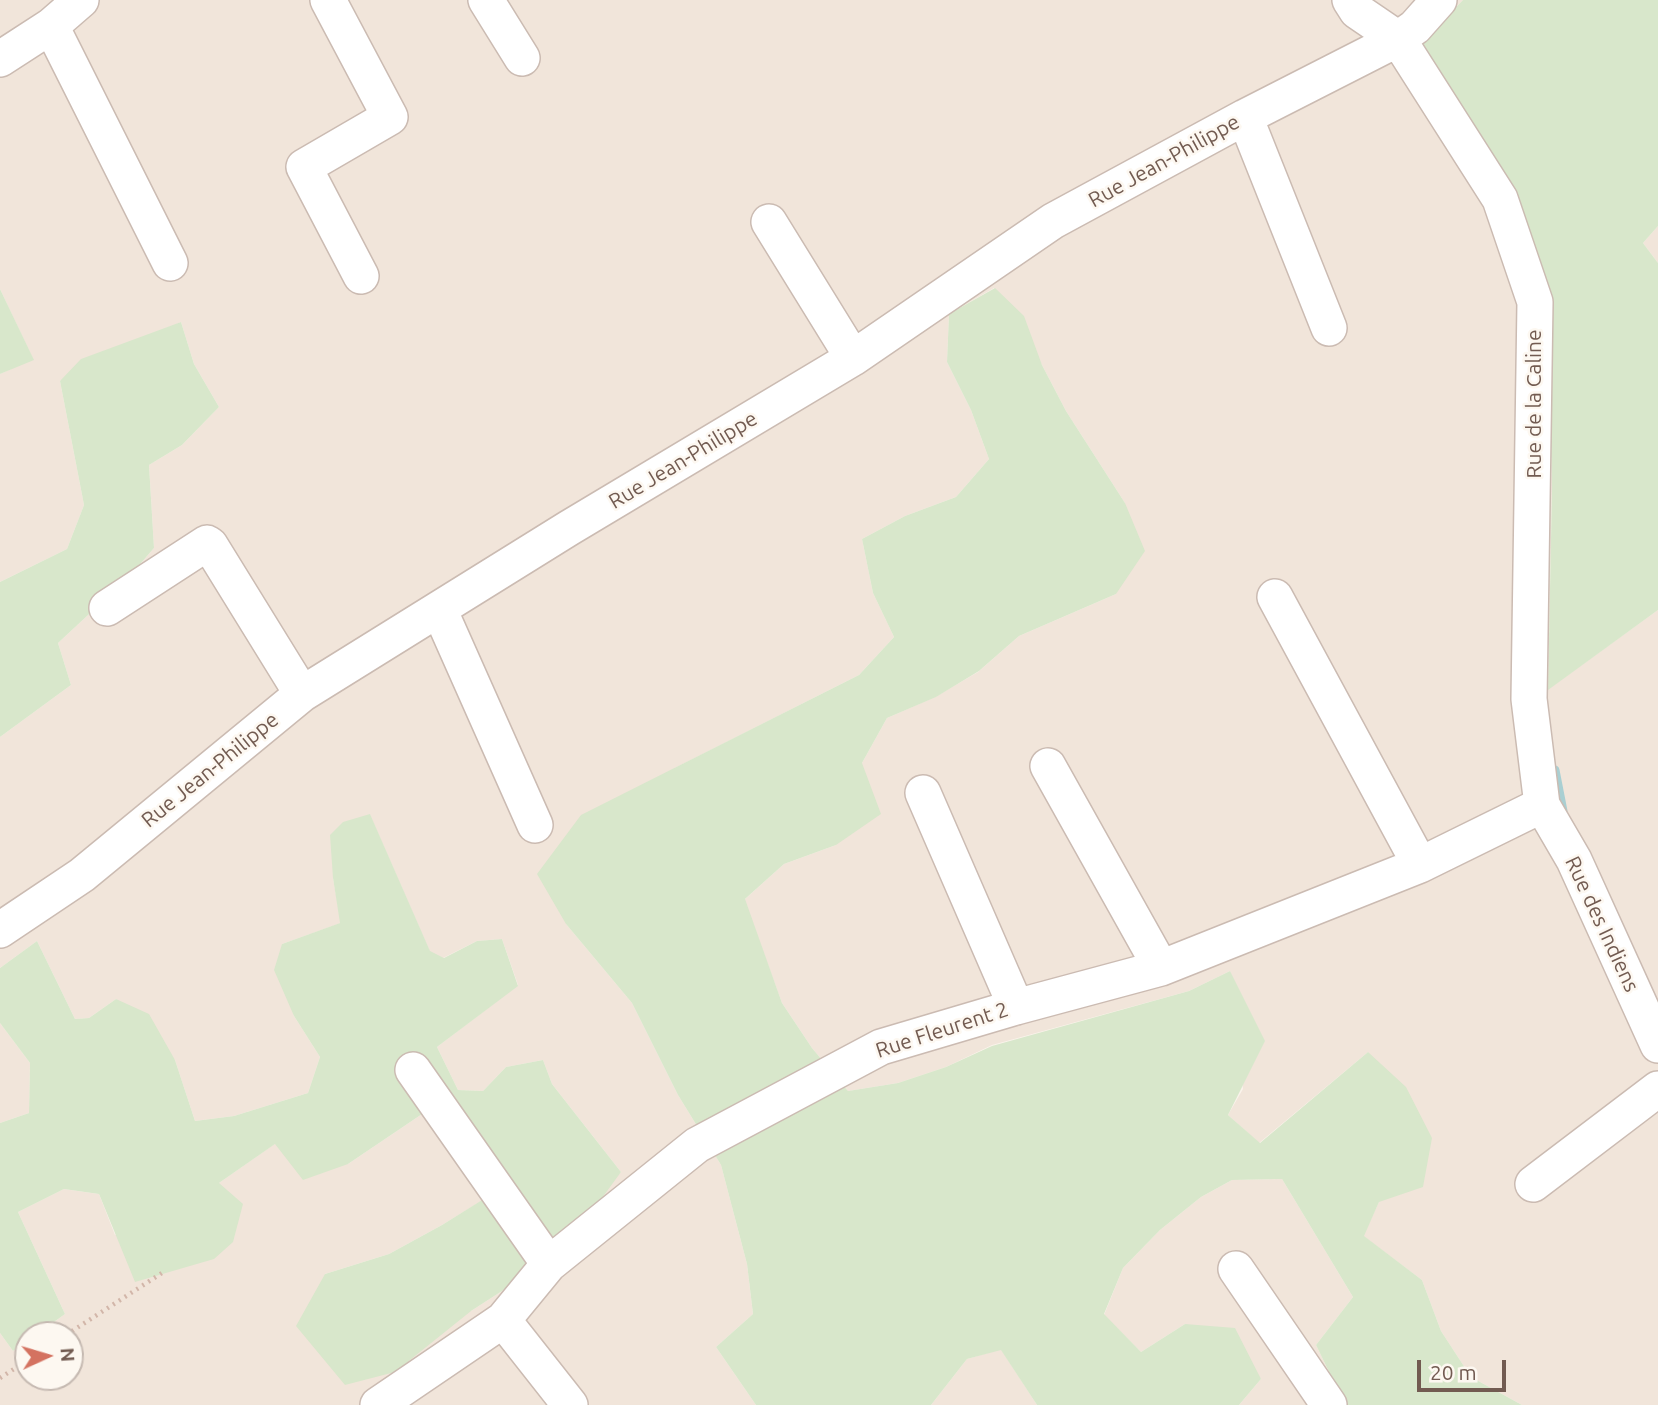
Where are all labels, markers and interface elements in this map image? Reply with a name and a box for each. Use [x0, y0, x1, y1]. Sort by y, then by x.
street label: Rue Jean-Philippe [1084, 109, 1244, 213]
street label: Rue de la Caline [1521, 329, 1547, 479]
street label: Rue Jean-Philippe [604, 406, 762, 514]
street label: Rue Jean-Philippe [137, 707, 283, 833]
street label: Rue des Indiens [1560, 852, 1644, 996]
street label: Rue Fleurent 2 [872, 997, 1012, 1063]
north arrow [14, 1321, 84, 1391]
scale bar [1420, 1346, 1509, 1390]
text: N [56, 1347, 79, 1363]
text: 20 m [1430, 1360, 1477, 1384]

